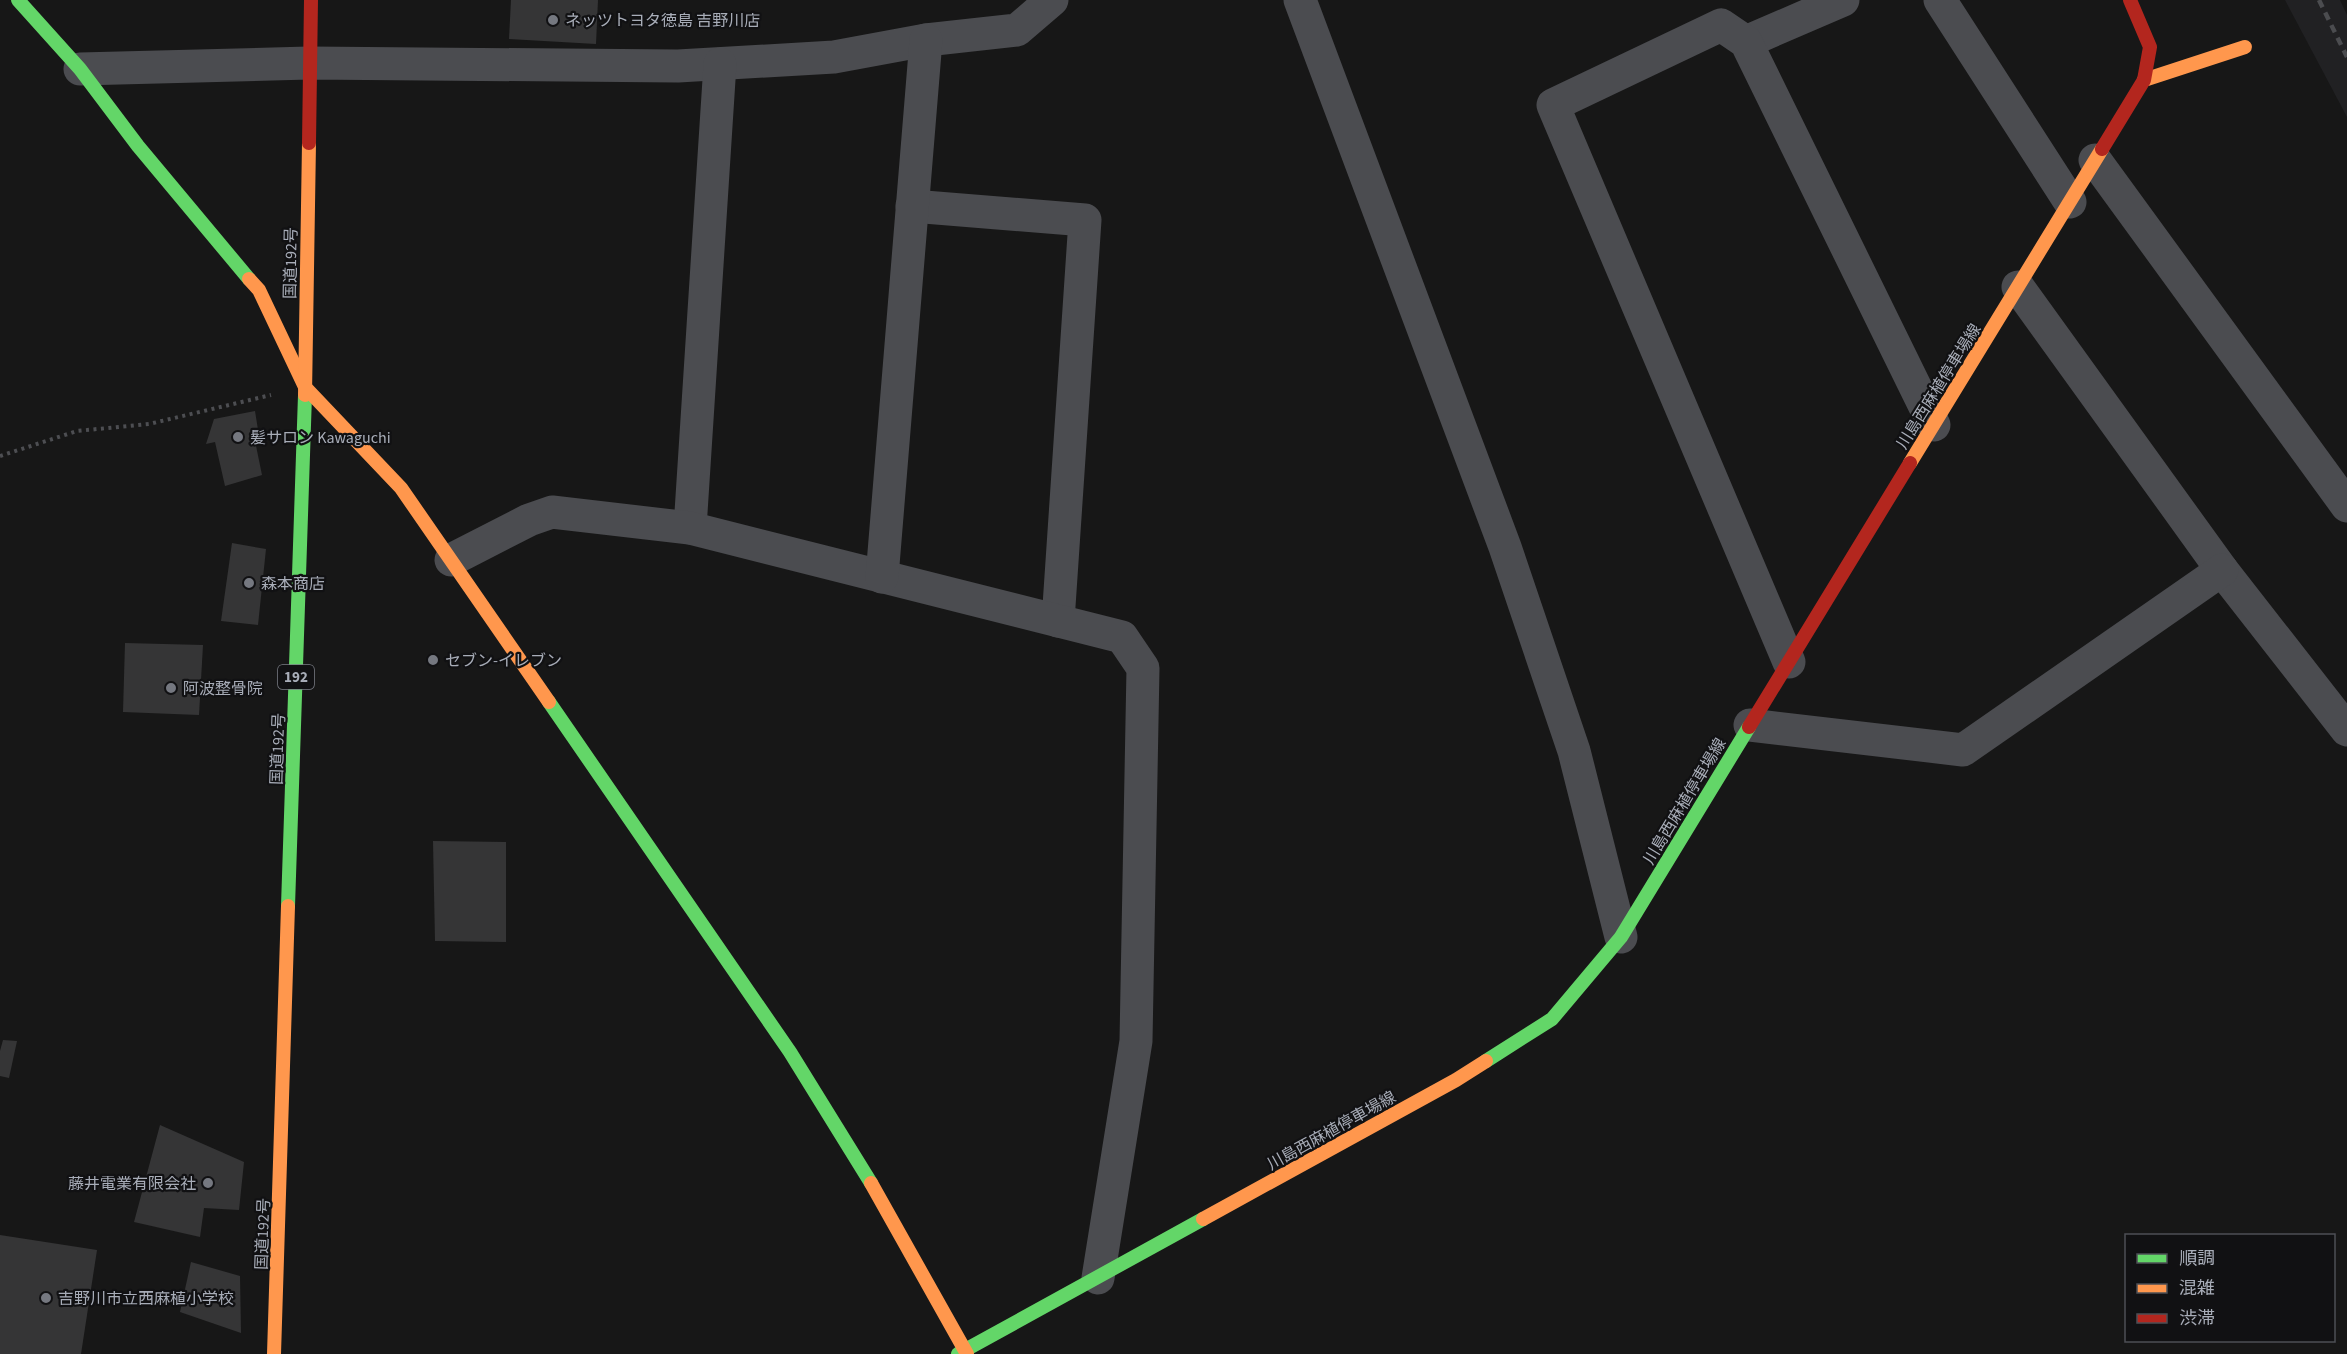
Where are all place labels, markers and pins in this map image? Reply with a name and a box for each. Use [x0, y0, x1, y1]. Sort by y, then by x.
place label: ネッツトヨタ徳島 吉野川店 [565, 10, 760, 32]
marker: ネッツトヨタ徳島 吉野川店 [546, 13, 560, 27]
place label: 髪サロン Kawaguchi [250, 427, 391, 449]
marker: 髪サロン Kawaguchi [231, 430, 245, 444]
place label: 森本商店 [261, 573, 325, 595]
marker: 森本商店 [242, 576, 256, 590]
place label: セブン-イレブン [445, 650, 562, 672]
marker: セブン-イレブン [426, 653, 440, 667]
place label: 阿波整骨院 [183, 678, 263, 700]
marker: 阿波整骨院 [164, 681, 178, 695]
place label: 藤井電業有限会社 [68, 1173, 196, 1195]
marker: 藤井電業有限会社 [201, 1176, 215, 1190]
place label: 吉野川市立西麻植小学校 [58, 1288, 234, 1310]
marker: 吉野川市立西麻植小学校 [39, 1291, 53, 1305]

